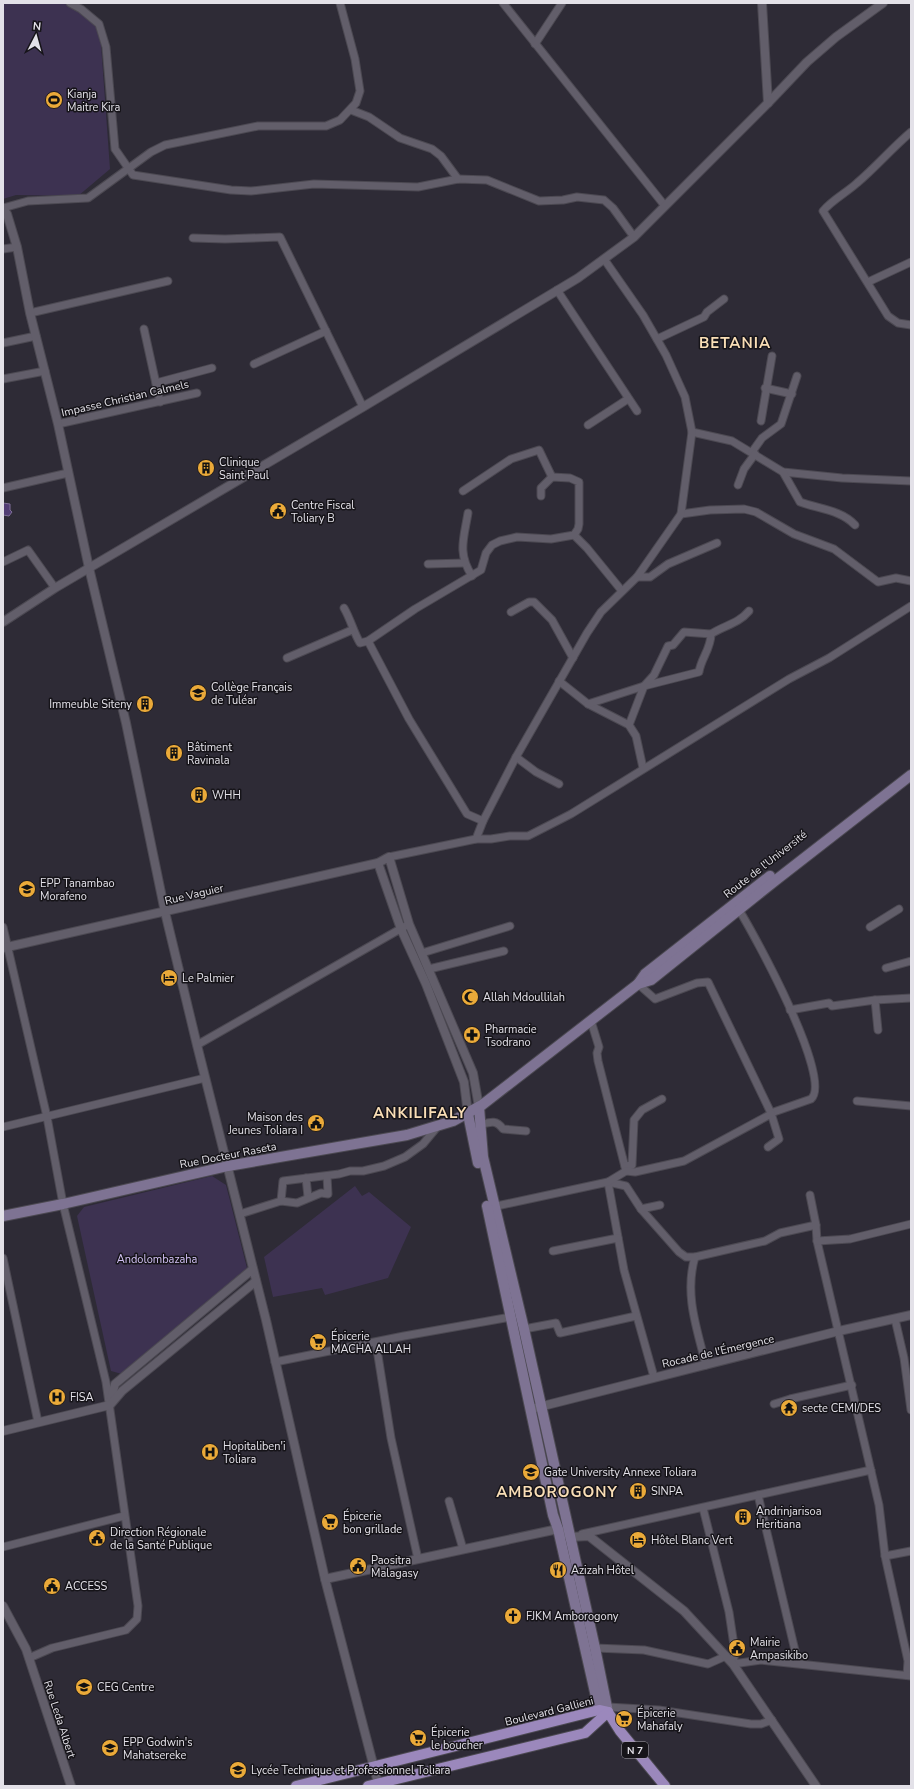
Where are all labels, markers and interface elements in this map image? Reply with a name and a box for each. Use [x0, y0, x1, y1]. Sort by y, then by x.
north arrow [16, 16, 56, 56]
text: N [32, 19, 42, 34]
place label: Kianja Maitre Kira [67, 87, 120, 115]
sports icon: Kianja Maitre Kira [44, 90, 64, 110]
district label: BETANIA [699, 333, 771, 353]
street label: Impasse Christian Calmels [60, 377, 190, 420]
place label: Clinique Saint Paul [219, 455, 270, 483]
building icon: Clinique Saint Paul [196, 458, 216, 478]
place label: Centre Fiscal Toliary B [291, 498, 355, 526]
public building icon: Centre Fiscal Toliary B [268, 501, 288, 521]
place label: Collège Français de Tuléar [211, 680, 292, 708]
school or university icon: Collège Français de Tuléar [188, 683, 208, 703]
building icon: Immeuble Siteny [135, 694, 155, 714]
place label: Immeuble Siteny [49, 697, 132, 712]
place label: Bâtiment Ravinala [187, 740, 232, 768]
building icon: Bâtiment Ravinala [164, 743, 184, 763]
building icon: WHH [189, 785, 209, 805]
place label: WHH [212, 788, 241, 803]
street label: Route de l'Université [721, 827, 810, 902]
place label: EPP Tanambao Morafeno [40, 876, 115, 904]
school or university icon: EPP Tanambao Morafeno [17, 879, 37, 899]
street label: Rue Vaguier [163, 880, 225, 909]
hotel icon: Le Palmier [159, 968, 179, 988]
place label: Le Palmier [182, 971, 234, 986]
mosque icon: Allah Mdoullilah [460, 987, 480, 1007]
place label: Allah Mdoullilah [483, 990, 565, 1005]
place label: Pharmacie Tsodrano [485, 1022, 537, 1050]
pharmacy icon: Pharmacie Tsodrano [462, 1025, 482, 1045]
district label: ANKILIFALY [373, 1103, 467, 1123]
place label: Maison des Jeunes Toliara I [227, 1110, 303, 1138]
public building icon: Maison des Jeunes Toliara I [306, 1113, 326, 1133]
street label: Rue Docteur Raseta [178, 1139, 278, 1172]
park label: Andolombazaha [117, 1252, 198, 1267]
place label: Épicerie MACHA ALLAH [331, 1328, 411, 1357]
street label: Rocade de l'Émergence [660, 1330, 776, 1372]
supermarket icon: Épicerie MACHA ALLAH [308, 1332, 328, 1352]
hospital icon: FISA [47, 1387, 67, 1407]
place label: FISA [70, 1390, 94, 1405]
temple icon: secte CEMI/DES [779, 1398, 799, 1418]
place label: secte CEMI/DES [802, 1401, 881, 1416]
place label: Hopitaliben'i Toliara [223, 1439, 285, 1467]
hospital icon: Hopitaliben'i Toliara [200, 1442, 220, 1462]
school or university icon: Gate University Annexe Toliara [521, 1462, 541, 1482]
place label: Gate University Annexe Toliara [544, 1465, 697, 1480]
building icon: SINPA [628, 1481, 648, 1501]
district label: AMBOROGONY [496, 1482, 618, 1502]
place label: SINPA [651, 1484, 683, 1499]
place label: Andrinjarisoa Heritiana [756, 1504, 822, 1532]
building icon: Andrinjarisoa Heritiana [733, 1507, 753, 1527]
place label: Épicerie bon grillade [343, 1508, 402, 1537]
supermarket icon: Épicerie bon grillade [320, 1512, 340, 1532]
place label: Direction Régionale de la Santé Publique [110, 1525, 212, 1553]
public building icon: Direction Régionale de la Santé Publique [87, 1528, 107, 1548]
hotel icon: Hôtel Blanc Vert [628, 1530, 648, 1550]
place label: Hôtel Blanc Vert [651, 1533, 733, 1548]
place label: Paositra Malagasy [371, 1553, 419, 1581]
public building icon: Paositra Malagasy [348, 1556, 368, 1576]
restaurant icon: Azizah Hôtel [548, 1560, 568, 1580]
place label: Azizah Hôtel [571, 1563, 635, 1578]
public building icon: ACCESS [42, 1576, 62, 1596]
place label: ACCESS [65, 1579, 108, 1594]
church icon: FJKM Amborogony [503, 1606, 523, 1626]
place label: FJKM Amborogony [526, 1609, 619, 1624]
place label: Mairie Ampasikibo [750, 1635, 808, 1663]
public building icon: Mairie Ampasikibo [727, 1638, 747, 1658]
school or university icon: CEG Centre [74, 1677, 94, 1697]
street label: Rue Leda Albert [40, 1678, 79, 1760]
place label: CEG Centre [97, 1680, 154, 1695]
street label: Boulevard Gallieni [503, 1693, 595, 1730]
place label: Épicerie Mahafaly [637, 1705, 683, 1734]
supermarket icon: Épicerie Mahafaly [614, 1709, 634, 1729]
place label: Épicerie le boucher [431, 1724, 483, 1753]
supermarket icon: Épicerie le boucher [408, 1728, 428, 1748]
place label: EPP Godwin's Mahatsereke [123, 1735, 192, 1763]
school or university icon: EPP Godwin's Mahatsereke [100, 1738, 120, 1758]
road number: N 7 [622, 1742, 648, 1758]
school or university icon: Lycée Technique et Professionnel Toliara [228, 1760, 248, 1780]
place label: Lycée Technique et Professionnel Toliara [251, 1763, 450, 1778]

